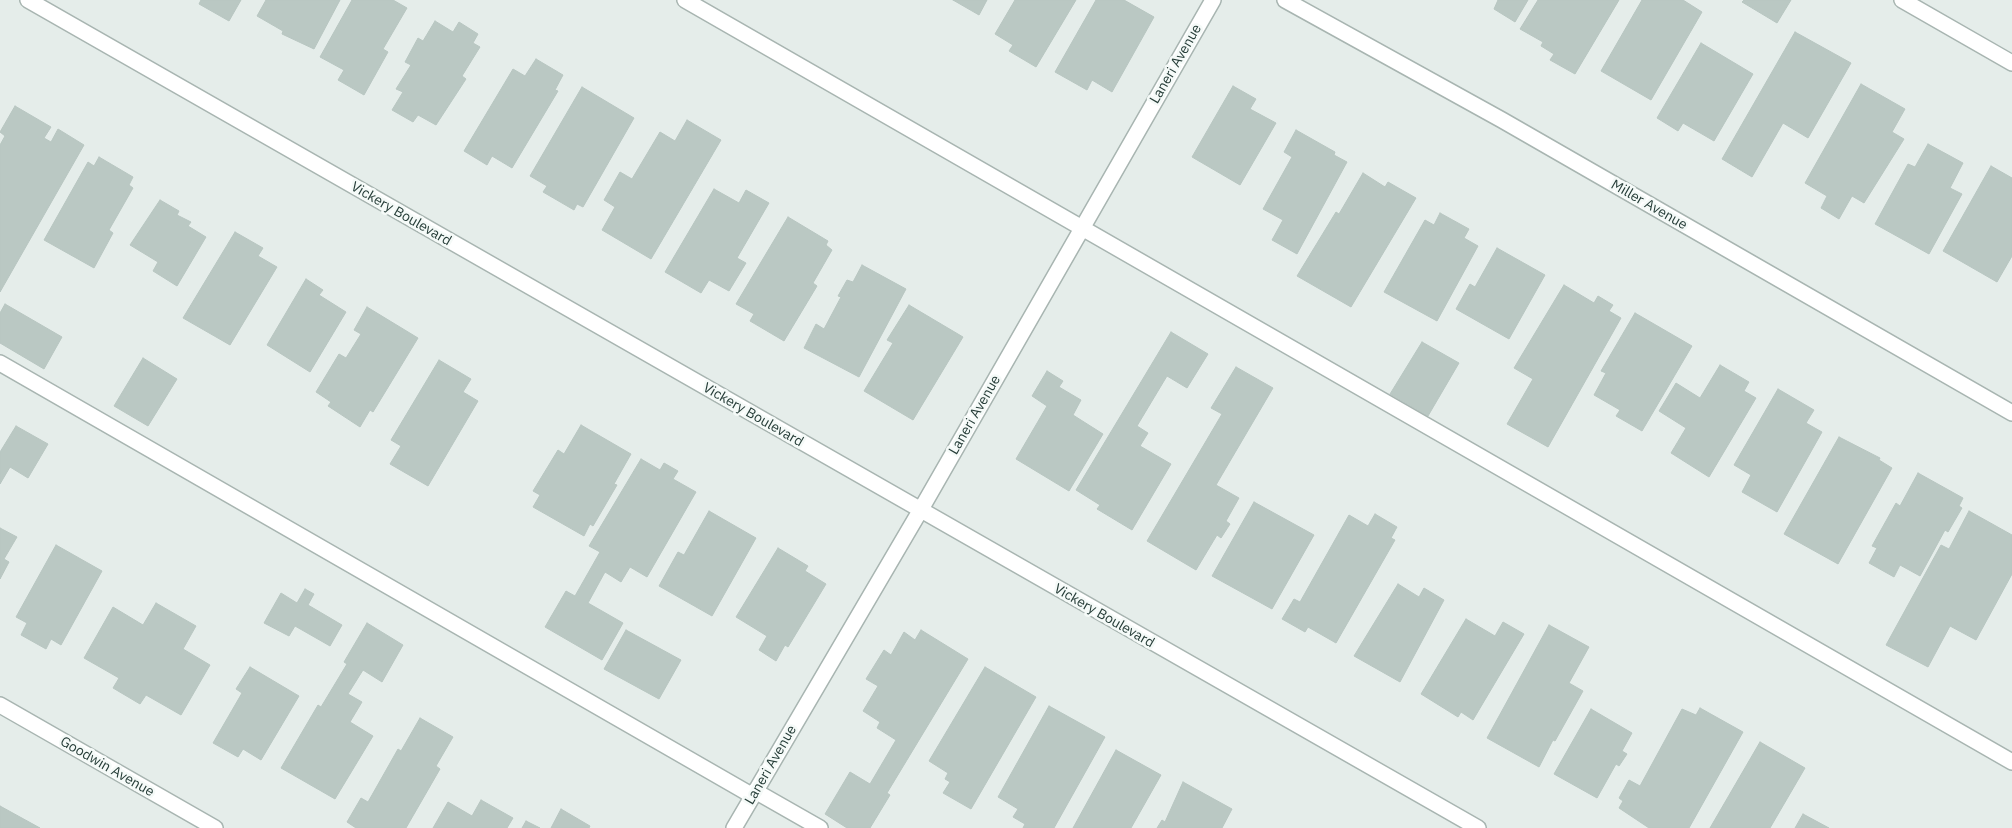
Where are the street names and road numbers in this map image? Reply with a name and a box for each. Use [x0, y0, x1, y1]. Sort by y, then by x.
street label: Laneri Avenue [1147, 21, 1205, 107]
street label: Miller Avenue [1608, 176, 1690, 234]
street label: Vickery Boulevard [348, 178, 454, 250]
street label: Laneri Avenue [946, 372, 1004, 458]
street label: Vickery Boulevard [700, 379, 806, 451]
street label: Vickery Boulevard [1051, 580, 1157, 652]
street label: Laneri Avenue [742, 722, 800, 808]
street label: Goodwin Avenue [57, 733, 157, 801]

